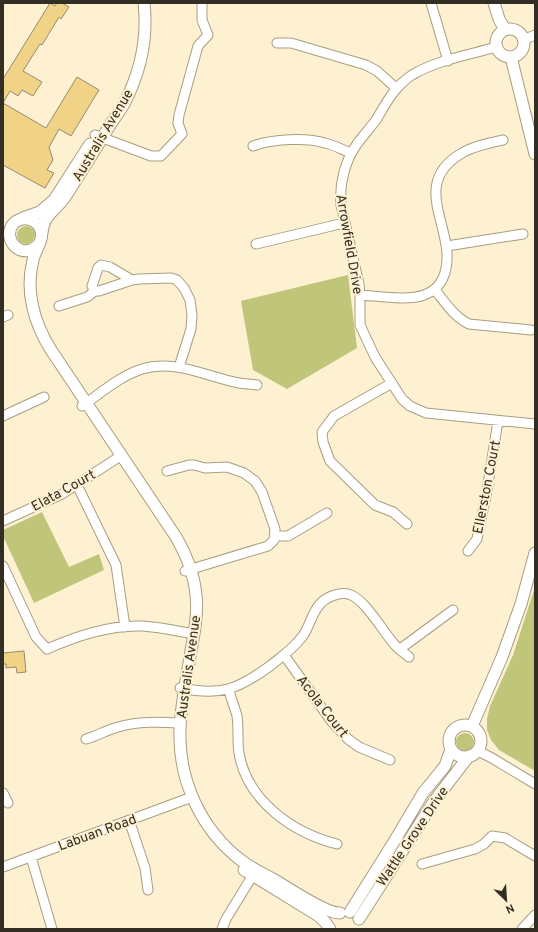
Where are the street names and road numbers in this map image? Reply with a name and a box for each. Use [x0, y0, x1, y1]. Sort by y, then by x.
street label: Australis Avenue [69, 87, 137, 185]
street label: Arrowfield Drive [331, 193, 366, 296]
street label: Ellerston Court [470, 439, 505, 536]
street label: Elata Court [29, 467, 99, 516]
street label: Australis Avenue [174, 614, 205, 720]
street label: Acola Court [292, 672, 351, 742]
street label: Wattle Grove Drive [374, 784, 453, 890]
street label: Labuan Road [56, 811, 139, 855]

